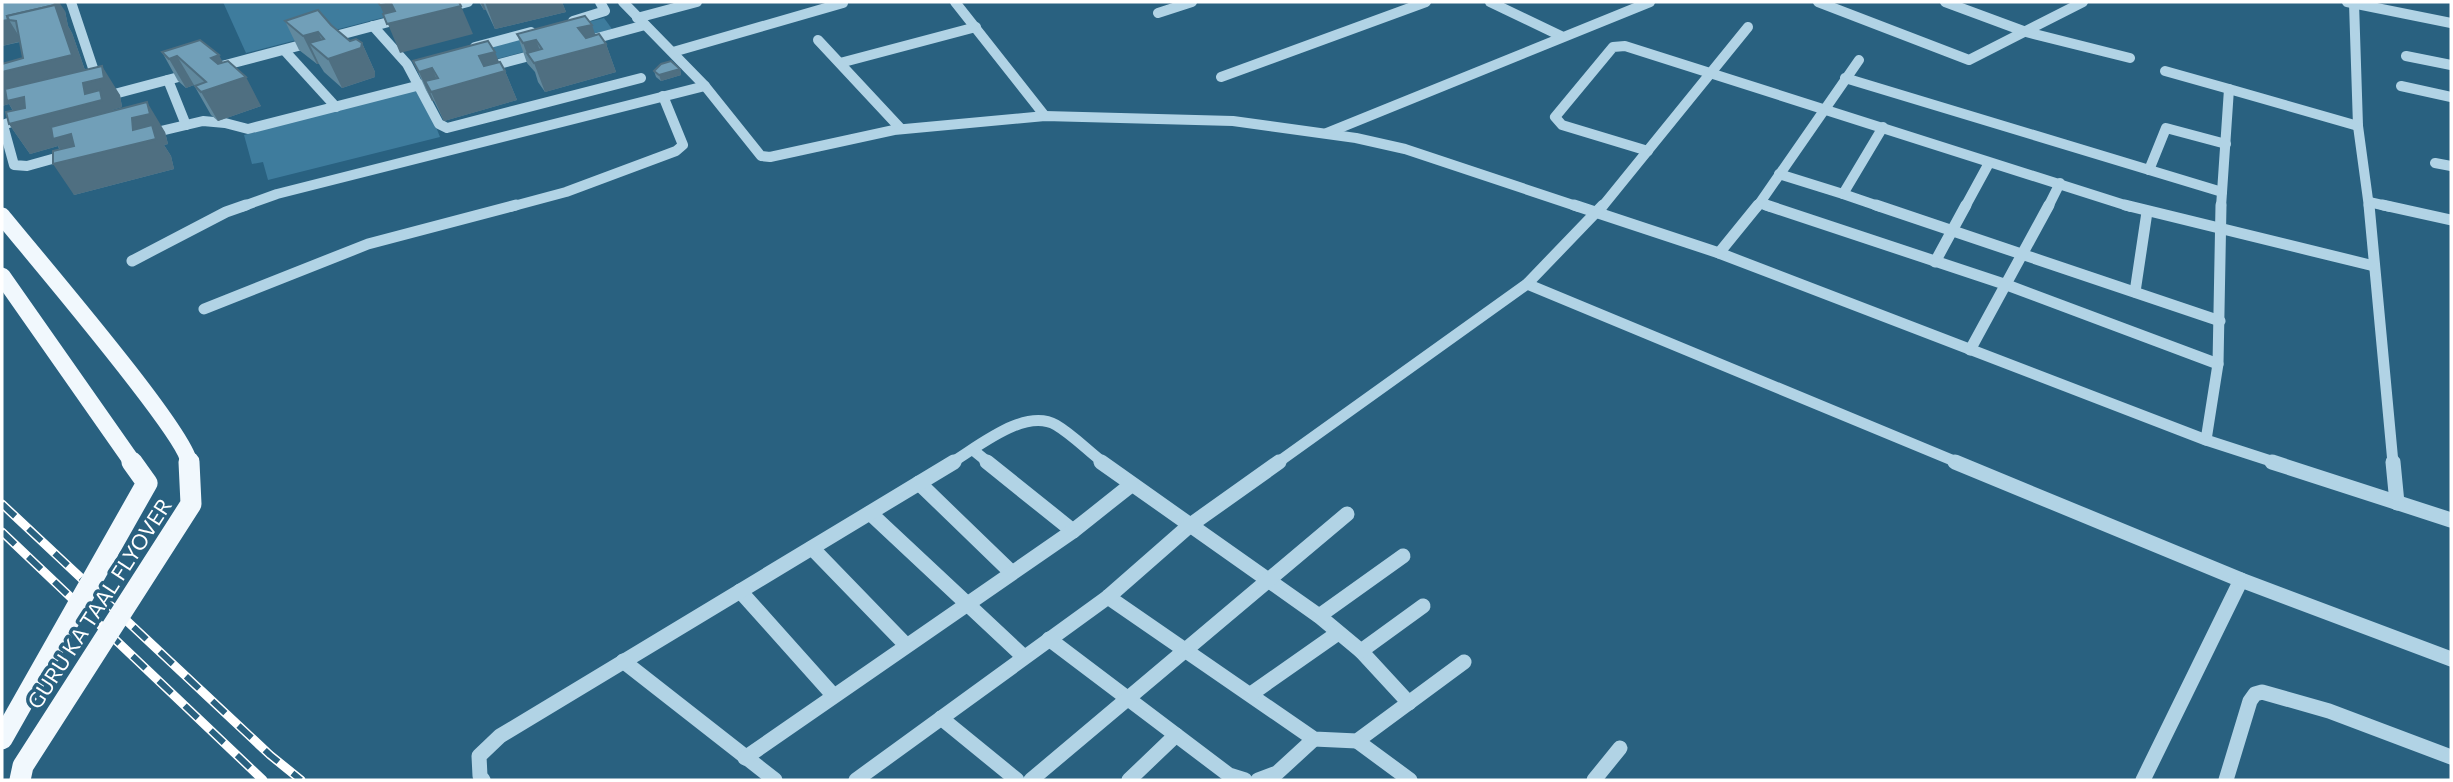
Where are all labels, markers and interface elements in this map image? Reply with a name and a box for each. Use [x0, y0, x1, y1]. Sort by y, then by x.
street label: GURU KA TAAL FLYOVER [21, 494, 176, 713]

